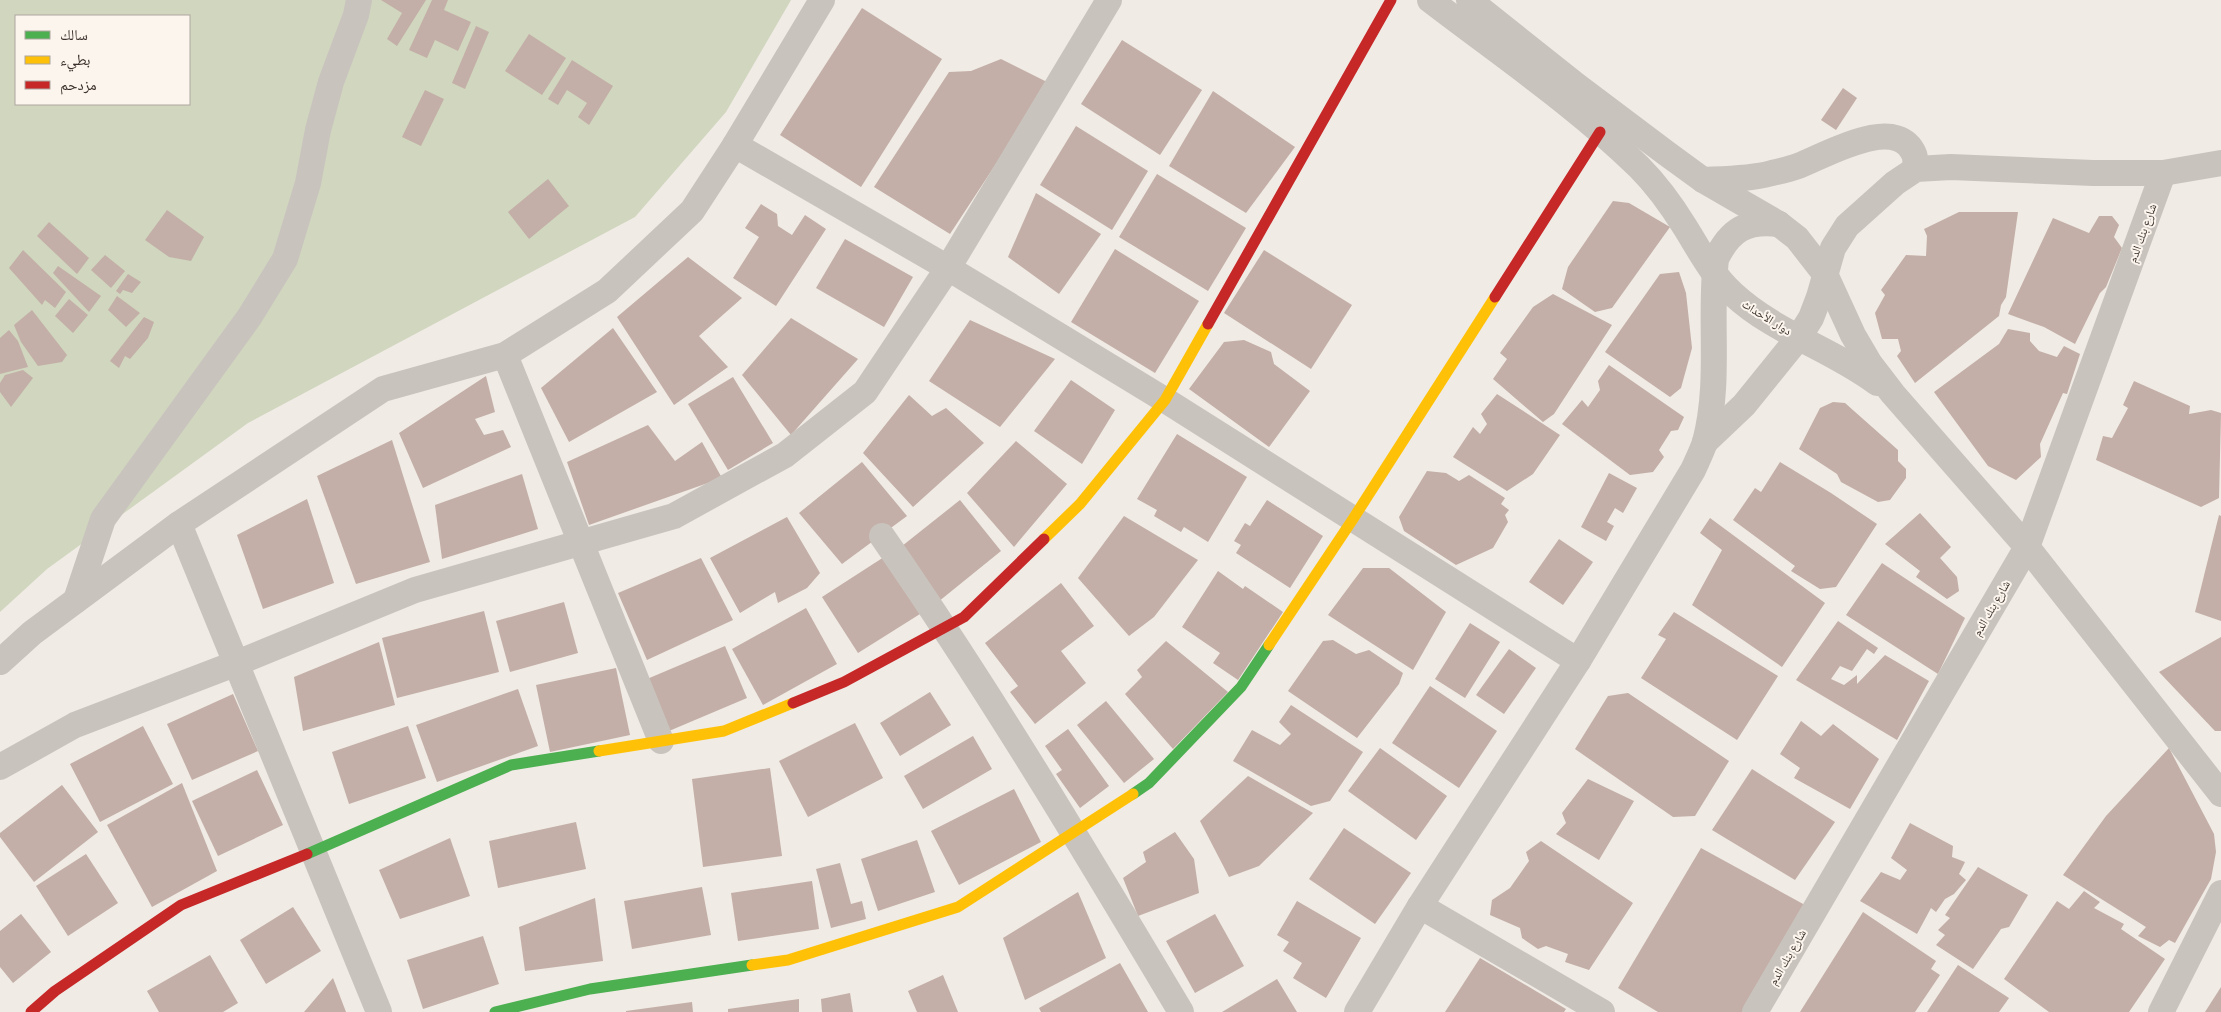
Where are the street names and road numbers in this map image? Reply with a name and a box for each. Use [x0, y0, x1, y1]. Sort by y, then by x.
street label: شارع بنك الدم [2124, 201, 2161, 265]
street label: دوار الأحداث [1739, 296, 1795, 338]
street label: شارع بنك الدم [1969, 577, 2014, 639]
street label: شارع بنك الدم [1765, 926, 1810, 988]

